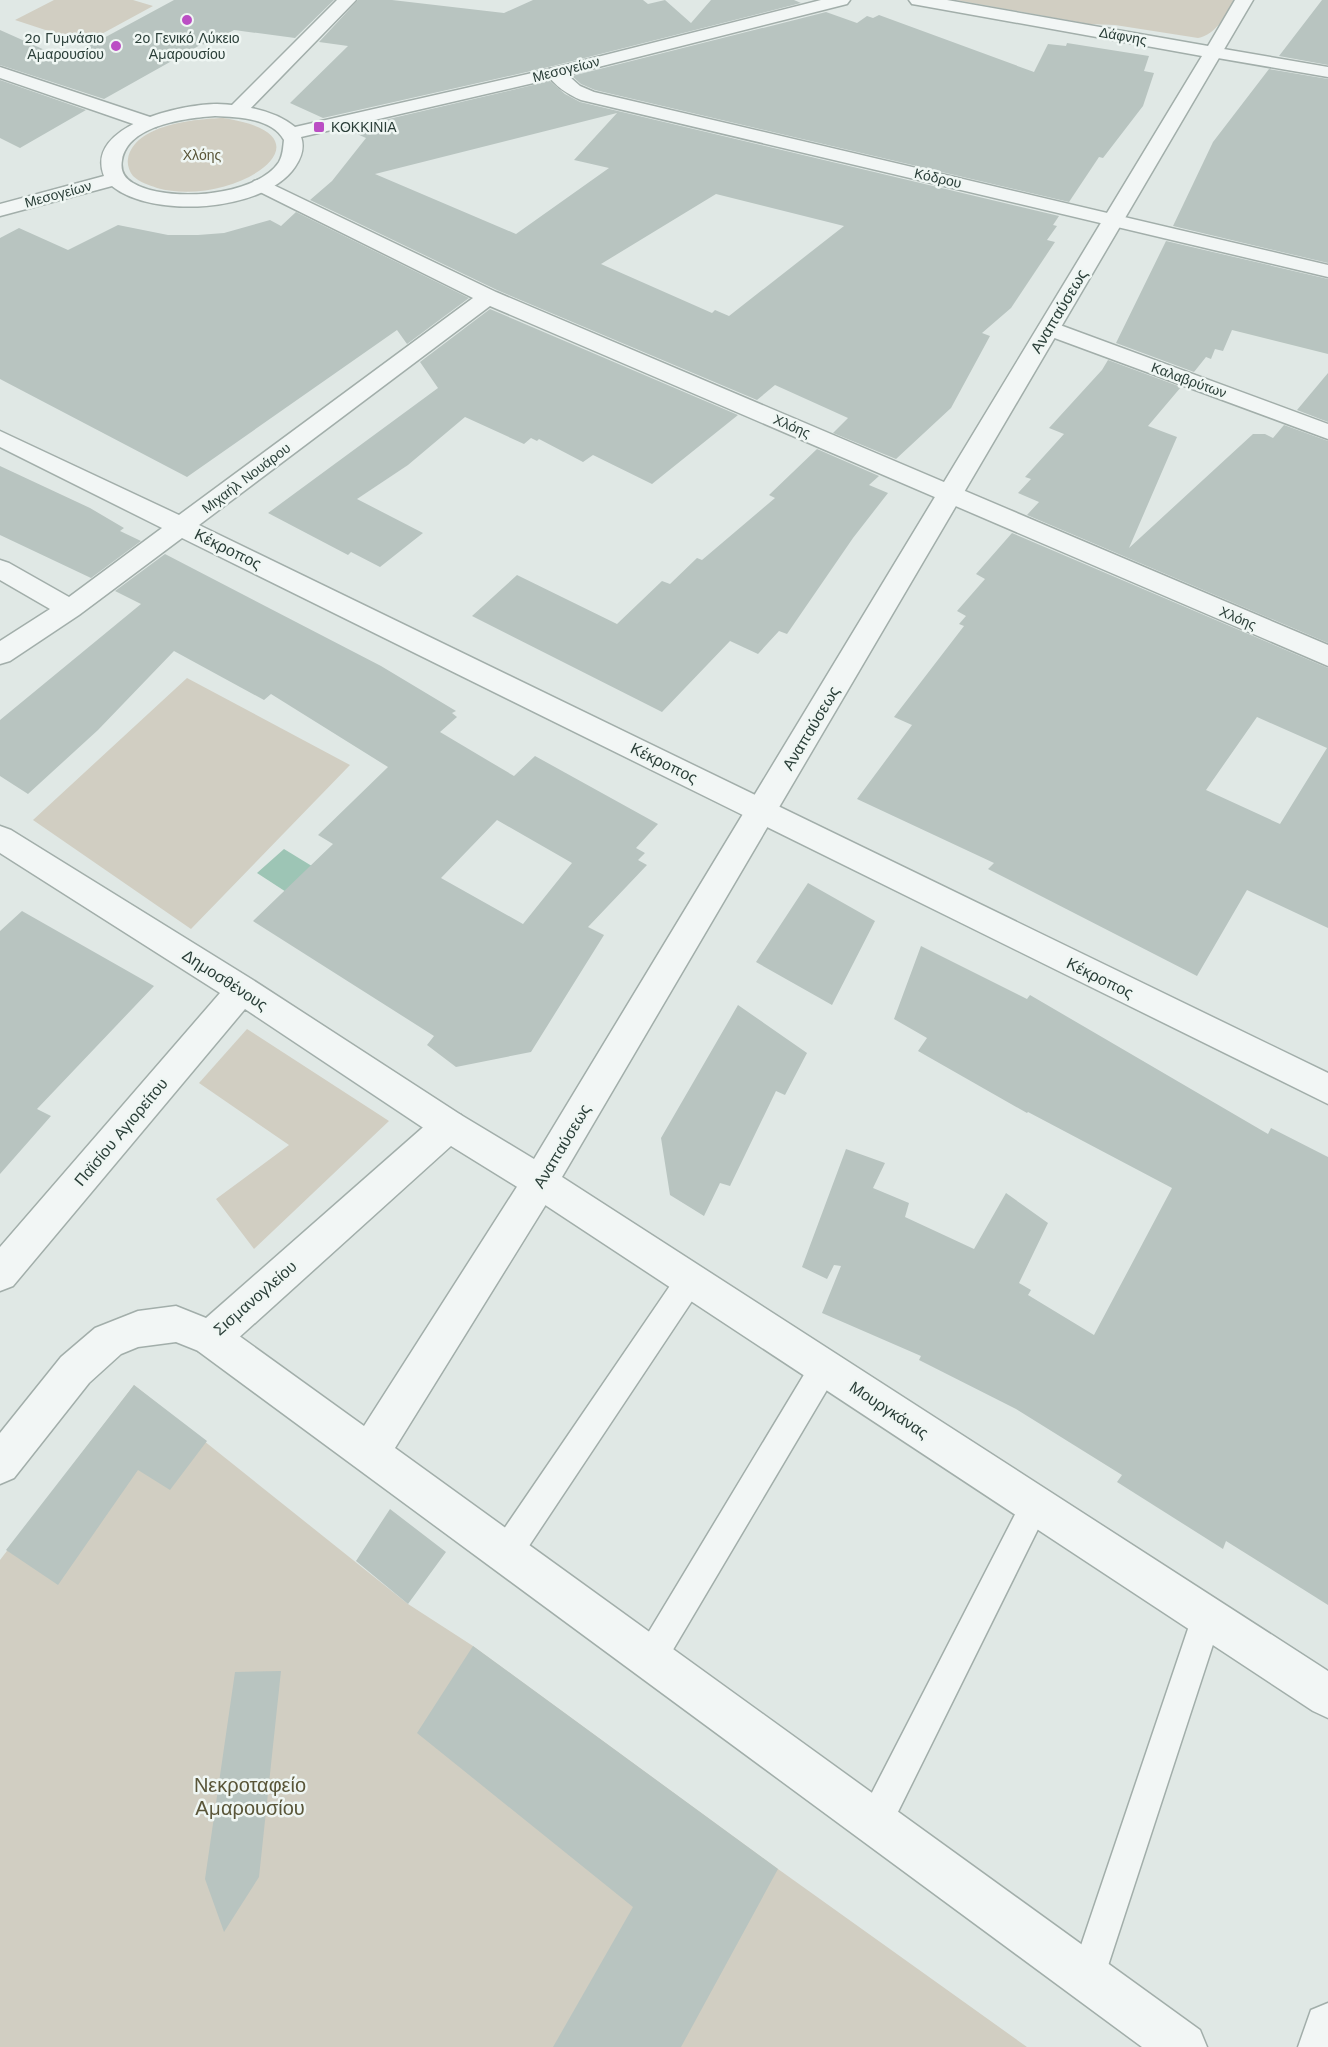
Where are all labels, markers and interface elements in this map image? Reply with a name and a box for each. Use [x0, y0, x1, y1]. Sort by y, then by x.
marker: 2ο Γενικό Λύκειο Αμαρουσίου [180, 13, 194, 27]
street label: Δάφνης [1098, 24, 1148, 48]
place label: 2ο Γυμνάσιο Αμαρουσίου [25, 30, 104, 62]
place label: 2ο Γενικό Λύκειο Αμαρουσίου [134, 30, 240, 62]
marker: 2ο Γυμνάσιο Αμαρουσίου [109, 39, 123, 53]
street label: Μεσογείων [531, 53, 601, 85]
place label: ΚΟΚΚΙΝΙΑ [331, 119, 397, 135]
marker: ΚΟΚΚΙΝΙΑ [312, 120, 326, 134]
park label: Χλόης [183, 147, 221, 163]
street label: Κόδρου [913, 165, 963, 191]
street label: Μεσογείων [23, 177, 93, 211]
street label: Αναπαύσεως [1026, 265, 1092, 356]
street label: Καλαβρύτων [1149, 359, 1229, 401]
street label: Χλόης [771, 411, 813, 441]
street label: Μιχαήλ Νουάρου [199, 440, 293, 516]
street label: Κέκροπος [191, 525, 265, 573]
street label: Χλόης [1217, 603, 1259, 633]
street label: Αναπαύσεως [778, 682, 844, 773]
street label: Κέκροπος [627, 739, 701, 787]
street label: Δημοσθένους [179, 945, 271, 1015]
street label: Κέκροπος [1063, 954, 1137, 1002]
street label: Παϊσίου Αγιορείτου [70, 1074, 172, 1190]
street label: Αναπαύσεως [529, 1100, 595, 1191]
street label: Σισμανογλείου [210, 1257, 300, 1339]
street label: Μουργκάνας [846, 1377, 932, 1443]
park label: Νεκροταφείο Αμαρουσίου [194, 1773, 306, 1820]

